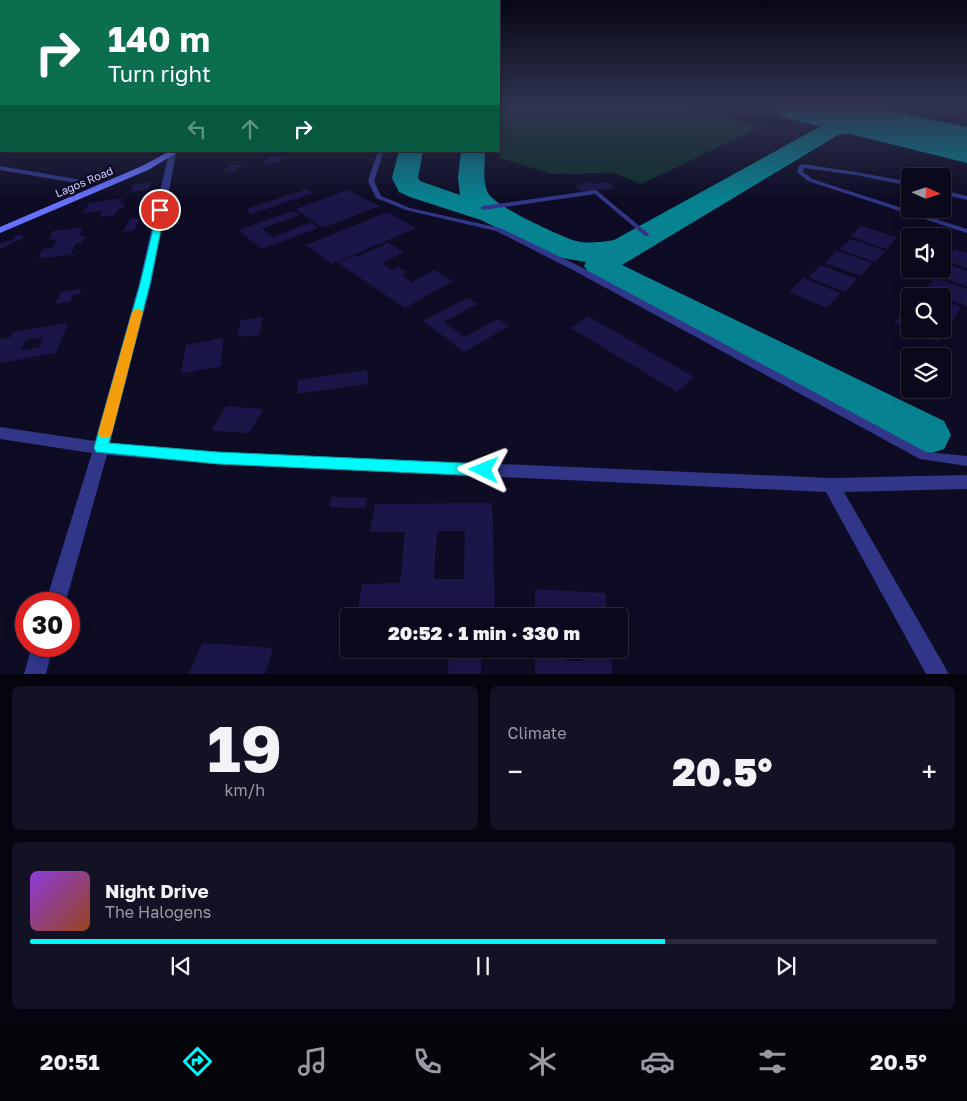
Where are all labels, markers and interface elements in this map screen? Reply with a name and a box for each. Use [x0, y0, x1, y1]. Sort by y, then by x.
text: 140 m [108, 18, 210, 60]
icon: right [25, 20, 90, 85]
text: Turn right [108, 60, 211, 87]
icon: left [183, 115, 211, 143]
icon: ahead [236, 115, 264, 143]
icon: right [289, 115, 317, 143]
street label: Lagos Road [53, 164, 115, 200]
north arrow [901, 168, 951, 218]
map controls [901, 168, 951, 398]
pin [139, 189, 181, 231]
icon: arrive [146, 196, 174, 224]
button: sound [901, 228, 951, 278]
button: search [901, 288, 951, 338]
button: layers [901, 348, 951, 398]
position arrow [457, 443, 509, 495]
speed limit sign: 30 [15, 592, 80, 657]
text: 20:52 · 1 min · 330 m [388, 621, 580, 644]
text: 19 [207, 708, 282, 786]
text: Climate [508, 723, 567, 743]
text: 20.5° [672, 749, 772, 794]
text: − [508, 755, 523, 788]
text: + [922, 755, 937, 788]
text: km/h [224, 780, 265, 800]
text: Night Drive [105, 879, 209, 902]
text: The Halogens [105, 902, 211, 922]
icon: previous [167, 952, 195, 980]
icon: pause [469, 952, 497, 980]
icon: next [772, 952, 800, 980]
icon: directions [180, 1044, 215, 1079]
icon: music [295, 1044, 330, 1079]
icon: phone [410, 1044, 445, 1079]
icon: climate [525, 1044, 560, 1079]
icon: car [640, 1044, 675, 1079]
icon: filters [755, 1044, 790, 1079]
text: 20:51 [40, 1048, 100, 1075]
text: 20.5° [870, 1048, 927, 1075]

